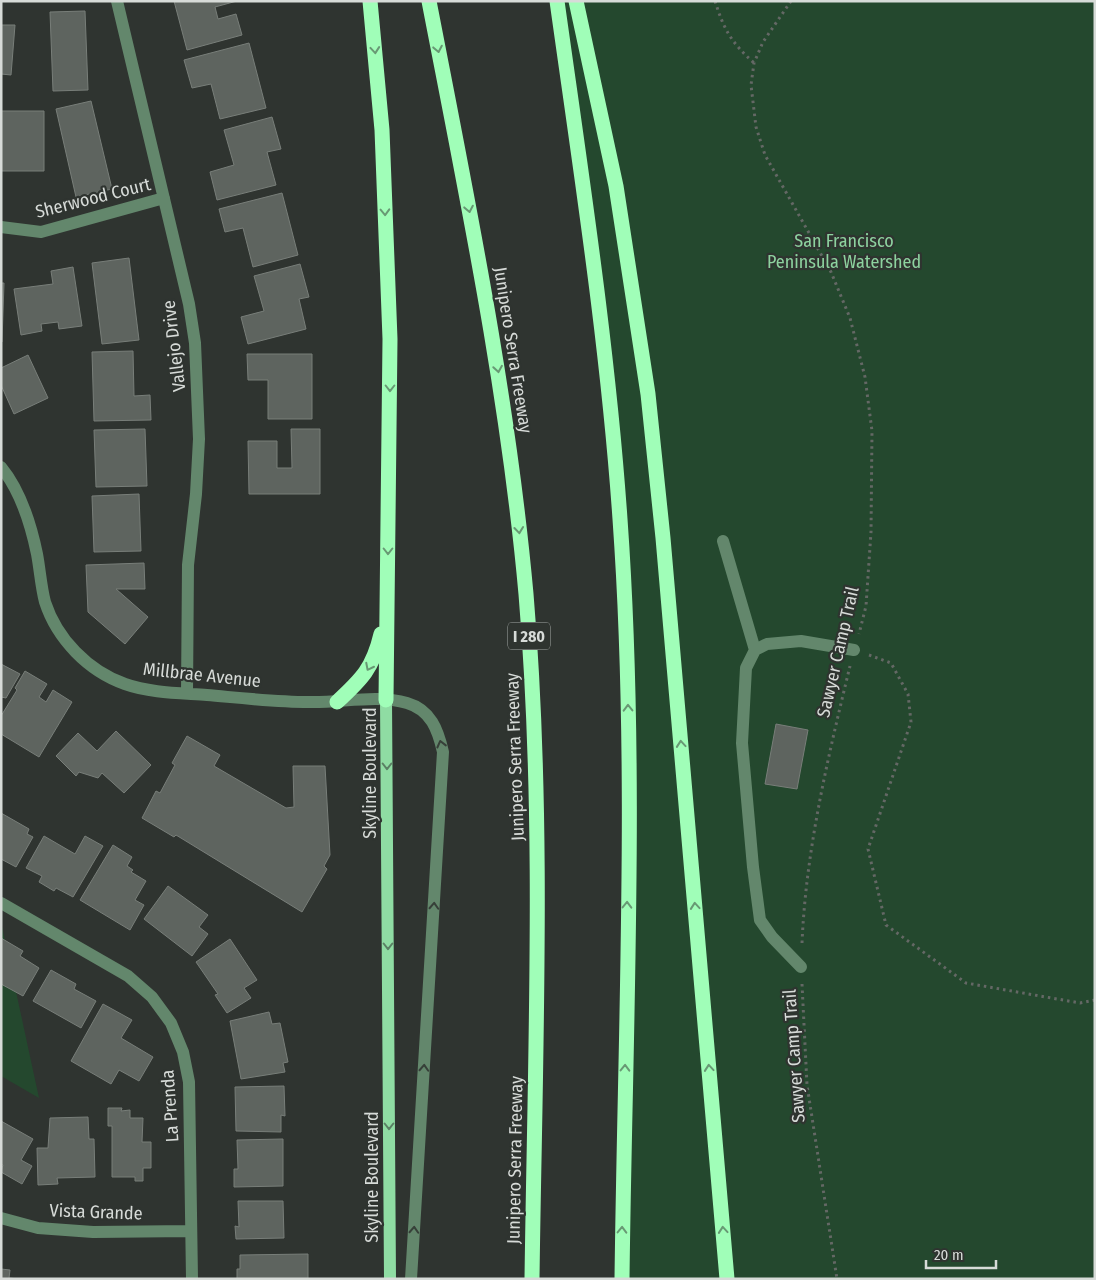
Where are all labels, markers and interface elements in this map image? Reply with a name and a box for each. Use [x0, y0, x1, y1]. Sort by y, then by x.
one-way arrow [433, 45, 443, 54]
one-way arrow [369, 46, 380, 54]
street label: Sherwood Court [33, 173, 153, 223]
one-way arrow [463, 204, 473, 213]
one-way arrow [380, 208, 390, 216]
park label: San Francisco Peninsula Watershed [767, 230, 921, 273]
street label: Junipero Serra Freeway [489, 265, 537, 435]
street label: Vallejo Drive [157, 299, 191, 393]
one-way arrow [492, 364, 502, 373]
one-way arrow [385, 384, 395, 392]
one-way arrow [513, 526, 524, 534]
one-way arrow [383, 547, 394, 555]
street label: Sawyer Camp Trail [812, 584, 864, 720]
road number: I 280 [508, 622, 550, 650]
street label: Millbrae Avenue [142, 658, 262, 692]
one-way arrow [365, 661, 375, 670]
street label: Junipero Serra Freeway [501, 673, 529, 841]
one-way arrow [623, 703, 633, 711]
street label: Skyline Boulevard [359, 707, 381, 839]
one-way arrow [436, 739, 447, 748]
one-way arrow [676, 740, 687, 748]
one-way arrow [382, 762, 392, 770]
one-way arrow [429, 901, 440, 909]
one-way arrow [622, 901, 632, 908]
one-way arrow [690, 902, 701, 910]
one-way arrow [383, 942, 393, 950]
street label: Sawyer Camp Trail [778, 988, 810, 1124]
one-way arrow [620, 1063, 630, 1071]
one-way arrow [419, 1064, 430, 1072]
one-way arrow [704, 1064, 715, 1072]
street label: La Prenda [156, 1069, 184, 1143]
street label: Junipero Serra Freeway [503, 1076, 527, 1244]
street label: Skyline Boulevard [361, 1111, 383, 1243]
one-way arrow [384, 1122, 394, 1130]
street label: Vista Grande [49, 1199, 143, 1225]
one-way arrow [409, 1226, 420, 1234]
one-way arrow [617, 1226, 627, 1234]
one-way arrow [717, 1226, 728, 1234]
scale bar [926, 1238, 996, 1270]
text: 20 m [934, 1246, 964, 1264]

